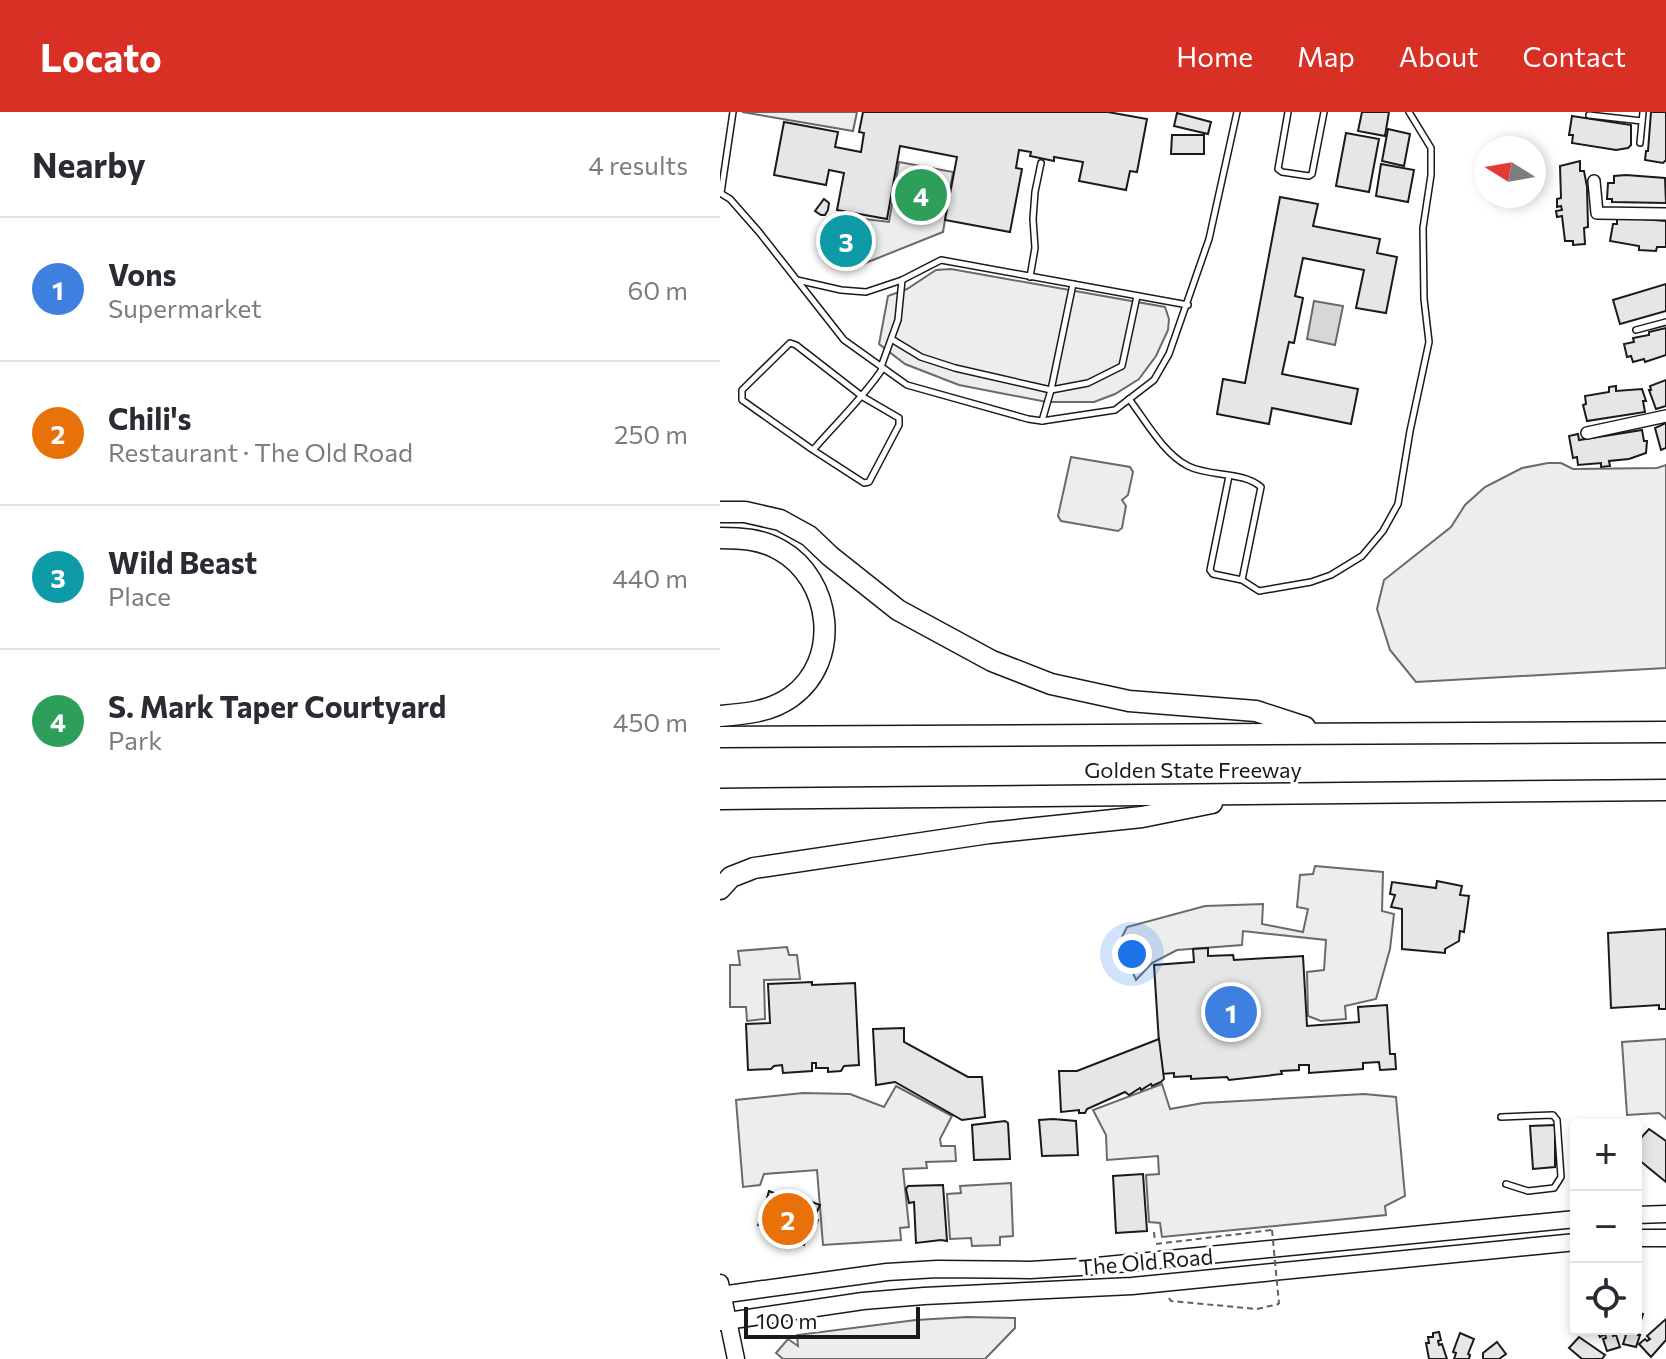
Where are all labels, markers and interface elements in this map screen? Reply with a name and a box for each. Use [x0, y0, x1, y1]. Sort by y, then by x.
text: Locato [40, 33, 162, 80]
text: Home [1176, 39, 1253, 73]
text: Map [1297, 39, 1355, 73]
text: About [1399, 39, 1479, 73]
text: Contact [1523, 39, 1626, 73]
north arrow [1474, 136, 1546, 208]
text: Nearby [32, 143, 146, 185]
text: 4 results [588, 149, 688, 180]
pin: 4 [895, 165, 947, 225]
pin: 3 [820, 211, 872, 271]
text: Vons [108, 255, 176, 292]
text: 1 [52, 274, 64, 305]
text: 60 m [628, 274, 688, 305]
text: Supermarket [108, 292, 262, 323]
text: Chili's [108, 399, 192, 436]
text: 2 [51, 418, 65, 449]
text: 250 m [614, 418, 688, 449]
text: Restaurant · The Old Road [108, 436, 413, 467]
text: Wild Beast [108, 543, 257, 580]
text: 3 [50, 562, 66, 593]
text: 440 m [612, 562, 688, 593]
text: Place [108, 580, 171, 611]
text: S. Mark Taper Courtyard [108, 687, 446, 724]
text: 4 [50, 706, 66, 737]
text: 450 m [613, 706, 688, 737]
text: Park [108, 724, 162, 755]
street label: Golden State Freeway [1084, 756, 1302, 783]
your location [1112, 934, 1152, 974]
pin: 1 [1205, 982, 1257, 1042]
map controls [1570, 1119, 1642, 1335]
button: + [1570, 1119, 1642, 1191]
pin: 2 [762, 1189, 814, 1249]
button: − [1570, 1191, 1642, 1263]
street label: The Old Road [1078, 1242, 1214, 1281]
button: locate [1570, 1263, 1642, 1335]
scale bar [744, 1303, 920, 1339]
text: 100 m [756, 1307, 818, 1334]

